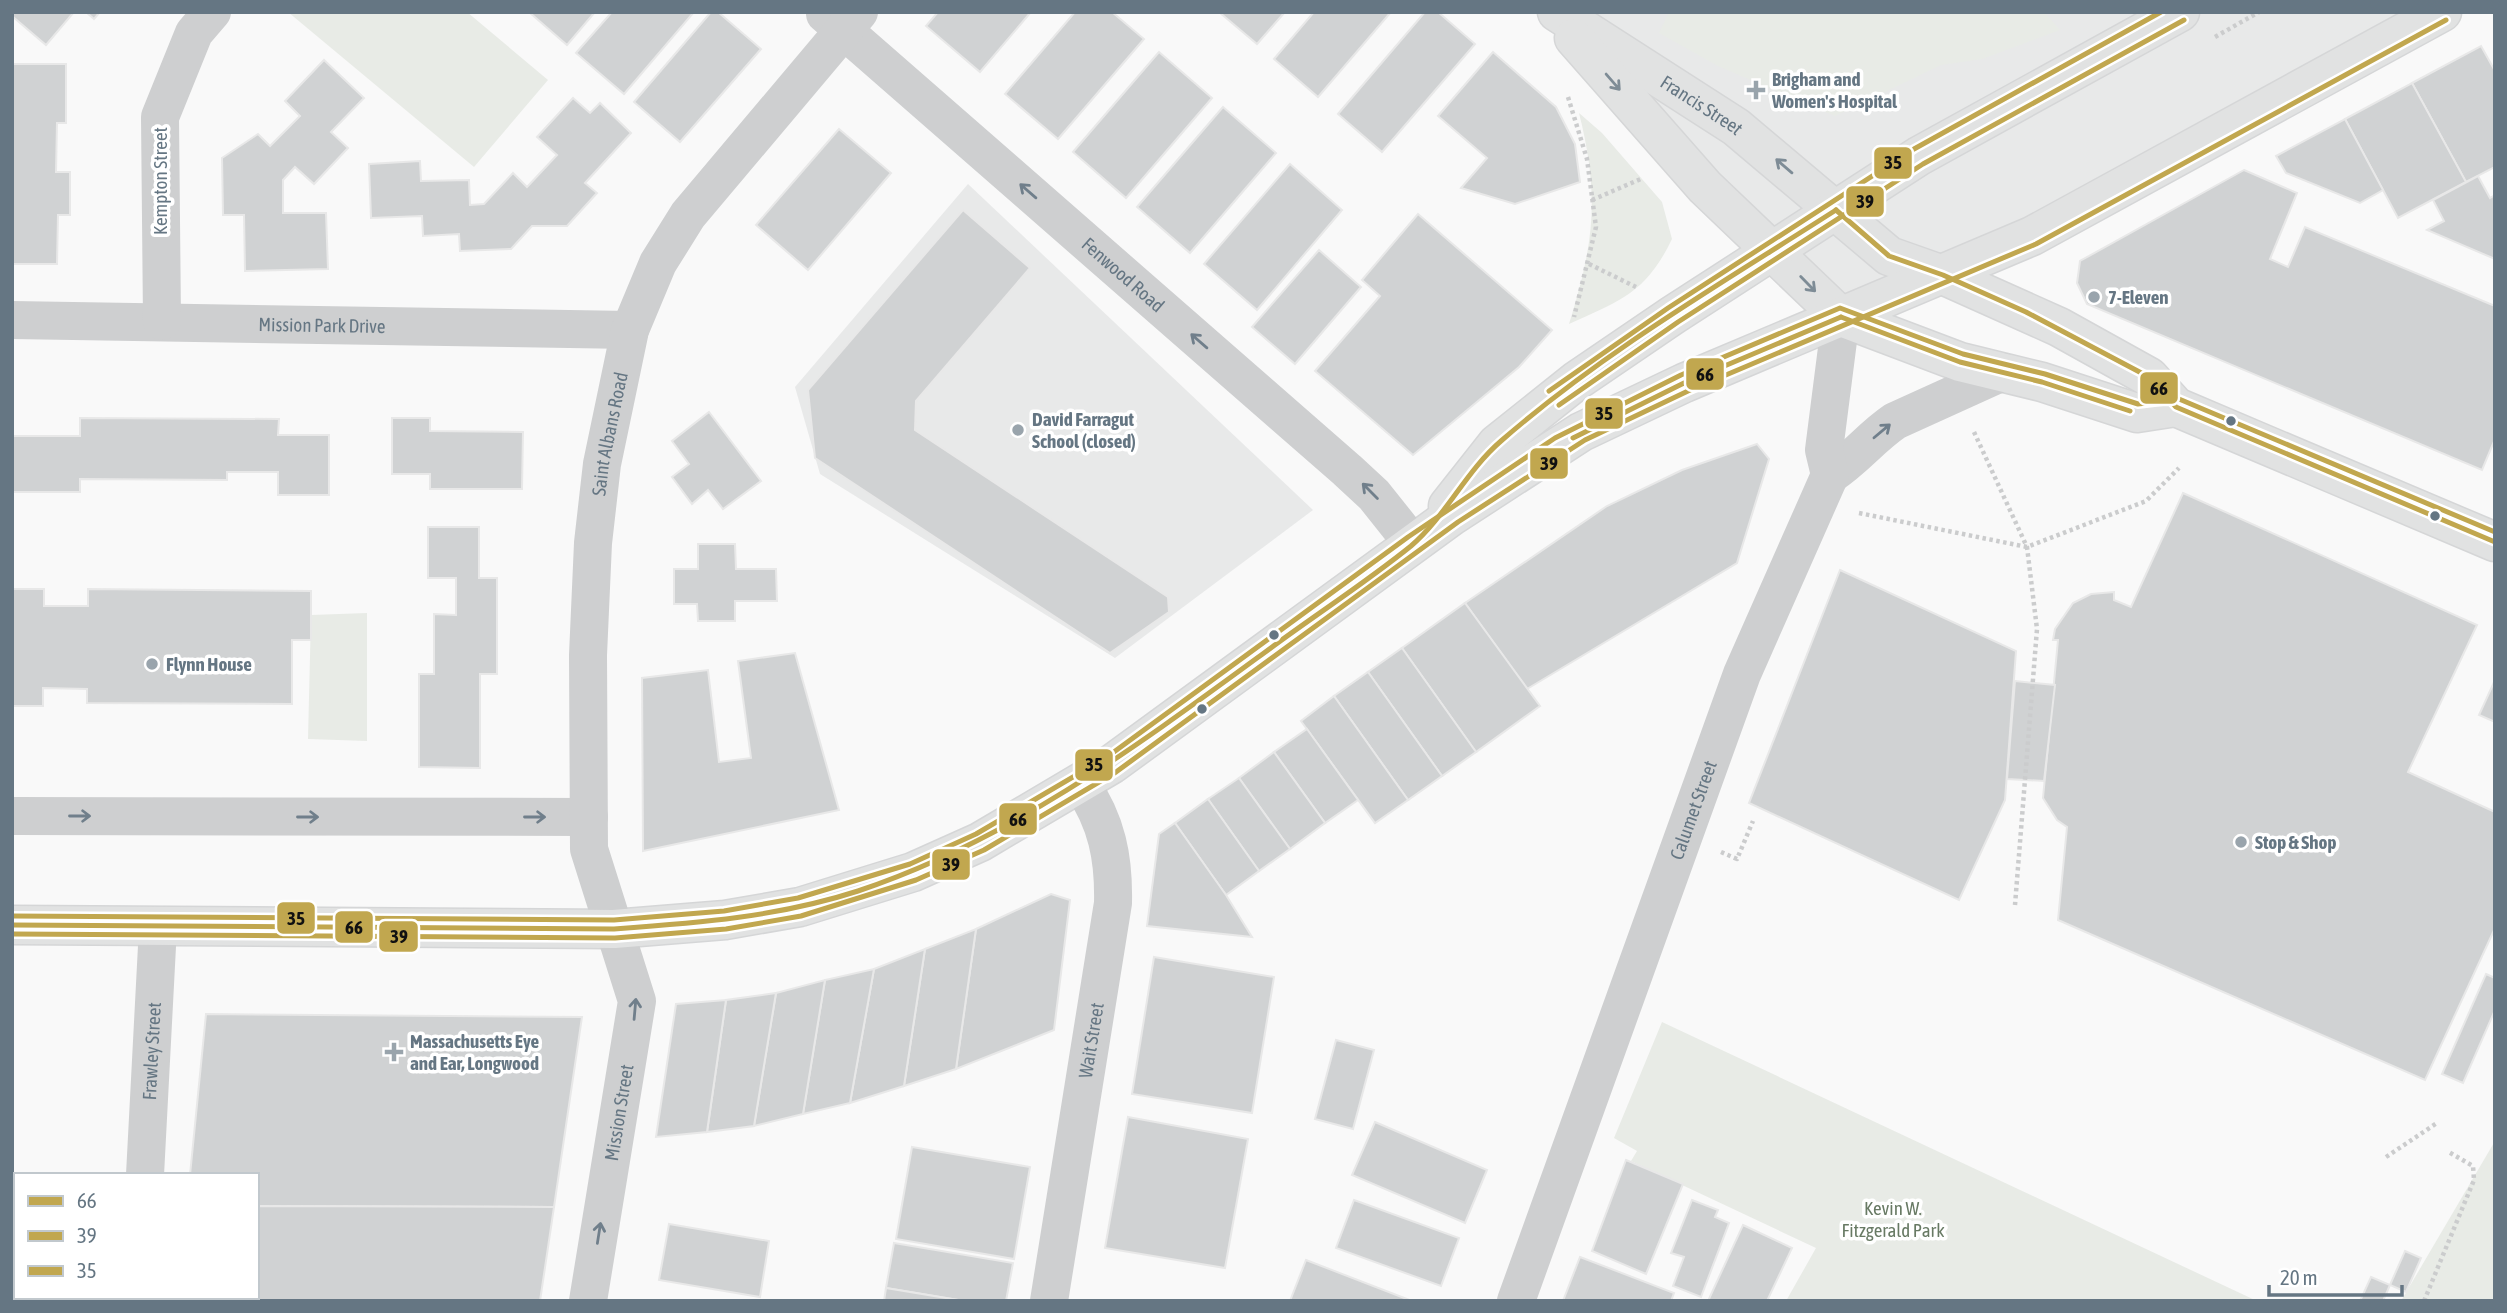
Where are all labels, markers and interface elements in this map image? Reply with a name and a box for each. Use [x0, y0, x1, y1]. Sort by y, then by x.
place label: Brigham and Women's Hospital [1771, 68, 1898, 112]
street label: Francis Street [1657, 71, 1747, 139]
one-way arrow [1605, 73, 1621, 91]
marker: Brigham and Women's Hospital [1746, 80, 1766, 100]
street label: Kempton Street [149, 127, 171, 235]
line badge: 35 [1873, 146, 1913, 180]
text: 35 [1884, 151, 1902, 173]
one-way arrow [1775, 158, 1793, 174]
one-way arrow [1019, 183, 1037, 199]
line badge: 39 [1845, 185, 1885, 218]
text: 39 [1856, 190, 1874, 212]
street label: Fenwood Road [1078, 233, 1169, 316]
one-way arrow [1799, 275, 1816, 292]
place label: 7-Eleven [2108, 286, 2169, 308]
marker: 7-Eleven [2086, 289, 2102, 305]
street label: Mission Park Drive [258, 313, 386, 337]
one-way arrow [1190, 333, 1208, 349]
line badge: 66 [1685, 357, 1725, 391]
text: 66 [1696, 363, 1714, 385]
street label: Saint Albans Road [587, 370, 632, 497]
line badge: 66 [2139, 371, 2179, 405]
text: 66 [2150, 377, 2168, 399]
line badge: 35 [1584, 397, 1624, 430]
text: 35 [1595, 402, 1613, 424]
place label: David Farragut School (closed) [1032, 408, 1136, 452]
unlabelled marker [2224, 414, 2238, 428]
marker: David Farragut School (closed) [1010, 422, 1026, 438]
one-way arrow [1873, 424, 1891, 440]
line badge: 39 [1529, 447, 1569, 480]
text: 39 [1540, 452, 1558, 474]
one-way arrow [1361, 483, 1378, 500]
unlabelled marker [2428, 509, 2442, 523]
unlabelled marker [1267, 628, 1281, 642]
place label: Flynn House [166, 653, 252, 675]
marker: Flynn House [144, 656, 160, 672]
unlabelled marker [1195, 702, 1209, 716]
line badge: 35 [1074, 748, 1114, 782]
text: 35 [1085, 753, 1103, 775]
street label: Calumet Street [1665, 757, 1721, 862]
line badge: 66 [998, 802, 1038, 836]
text: 66 [1009, 808, 1027, 830]
one-way arrow [69, 809, 92, 823]
one-way arrow [296, 810, 319, 824]
one-way arrow [524, 810, 547, 824]
place label: Stop & Shop [2255, 831, 2336, 853]
marker: Stop & Shop [2233, 834, 2249, 850]
line badge: 39 [931, 848, 971, 881]
text: 39 [942, 853, 960, 875]
line badge: 35 [276, 901, 316, 935]
text: 35 [287, 907, 305, 929]
line badge: 66 [334, 910, 374, 944]
text: 66 [345, 916, 363, 938]
line badge: 39 [378, 920, 419, 953]
text: 39 [390, 925, 408, 947]
one-way arrow [629, 998, 642, 1021]
street label: Wait Street [1074, 1001, 1108, 1080]
street label: Frawley Street [138, 1002, 165, 1101]
place label: Massachusetts Eye and Ear, Longwood [410, 1030, 540, 1074]
marker: Massachusetts Eye and Ear, Longwood [384, 1042, 404, 1062]
street label: Mission Street [600, 1063, 637, 1162]
legend [14, 1173, 259, 1299]
text: 66 [77, 1188, 97, 1212]
park label: Kevin W. Fitzgerald Park [1842, 1197, 1945, 1241]
one-way arrow [592, 1222, 605, 1245]
text: 39 [77, 1223, 97, 1247]
scale bar [2269, 1254, 2402, 1298]
text: 35 [77, 1258, 97, 1282]
text: 20 m [2280, 1265, 2318, 1289]

